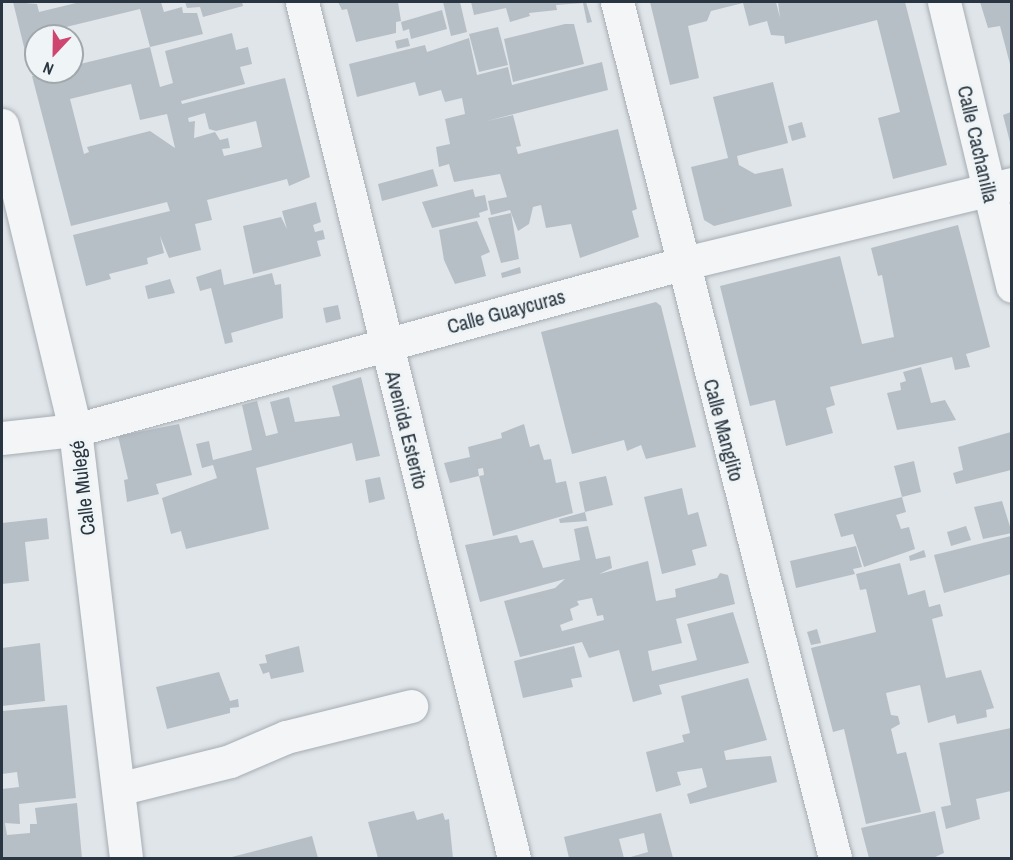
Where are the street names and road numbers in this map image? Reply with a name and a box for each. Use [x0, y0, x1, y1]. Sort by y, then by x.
street label: Calle Cachanilla [953, 83, 1003, 205]
street label: Calle Guaycuras [444, 284, 568, 338]
street label: Avenida Esterito [381, 368, 433, 492]
street label: Calle Manglito [699, 376, 749, 484]
street label: Calle Mulegé [64, 439, 100, 537]

